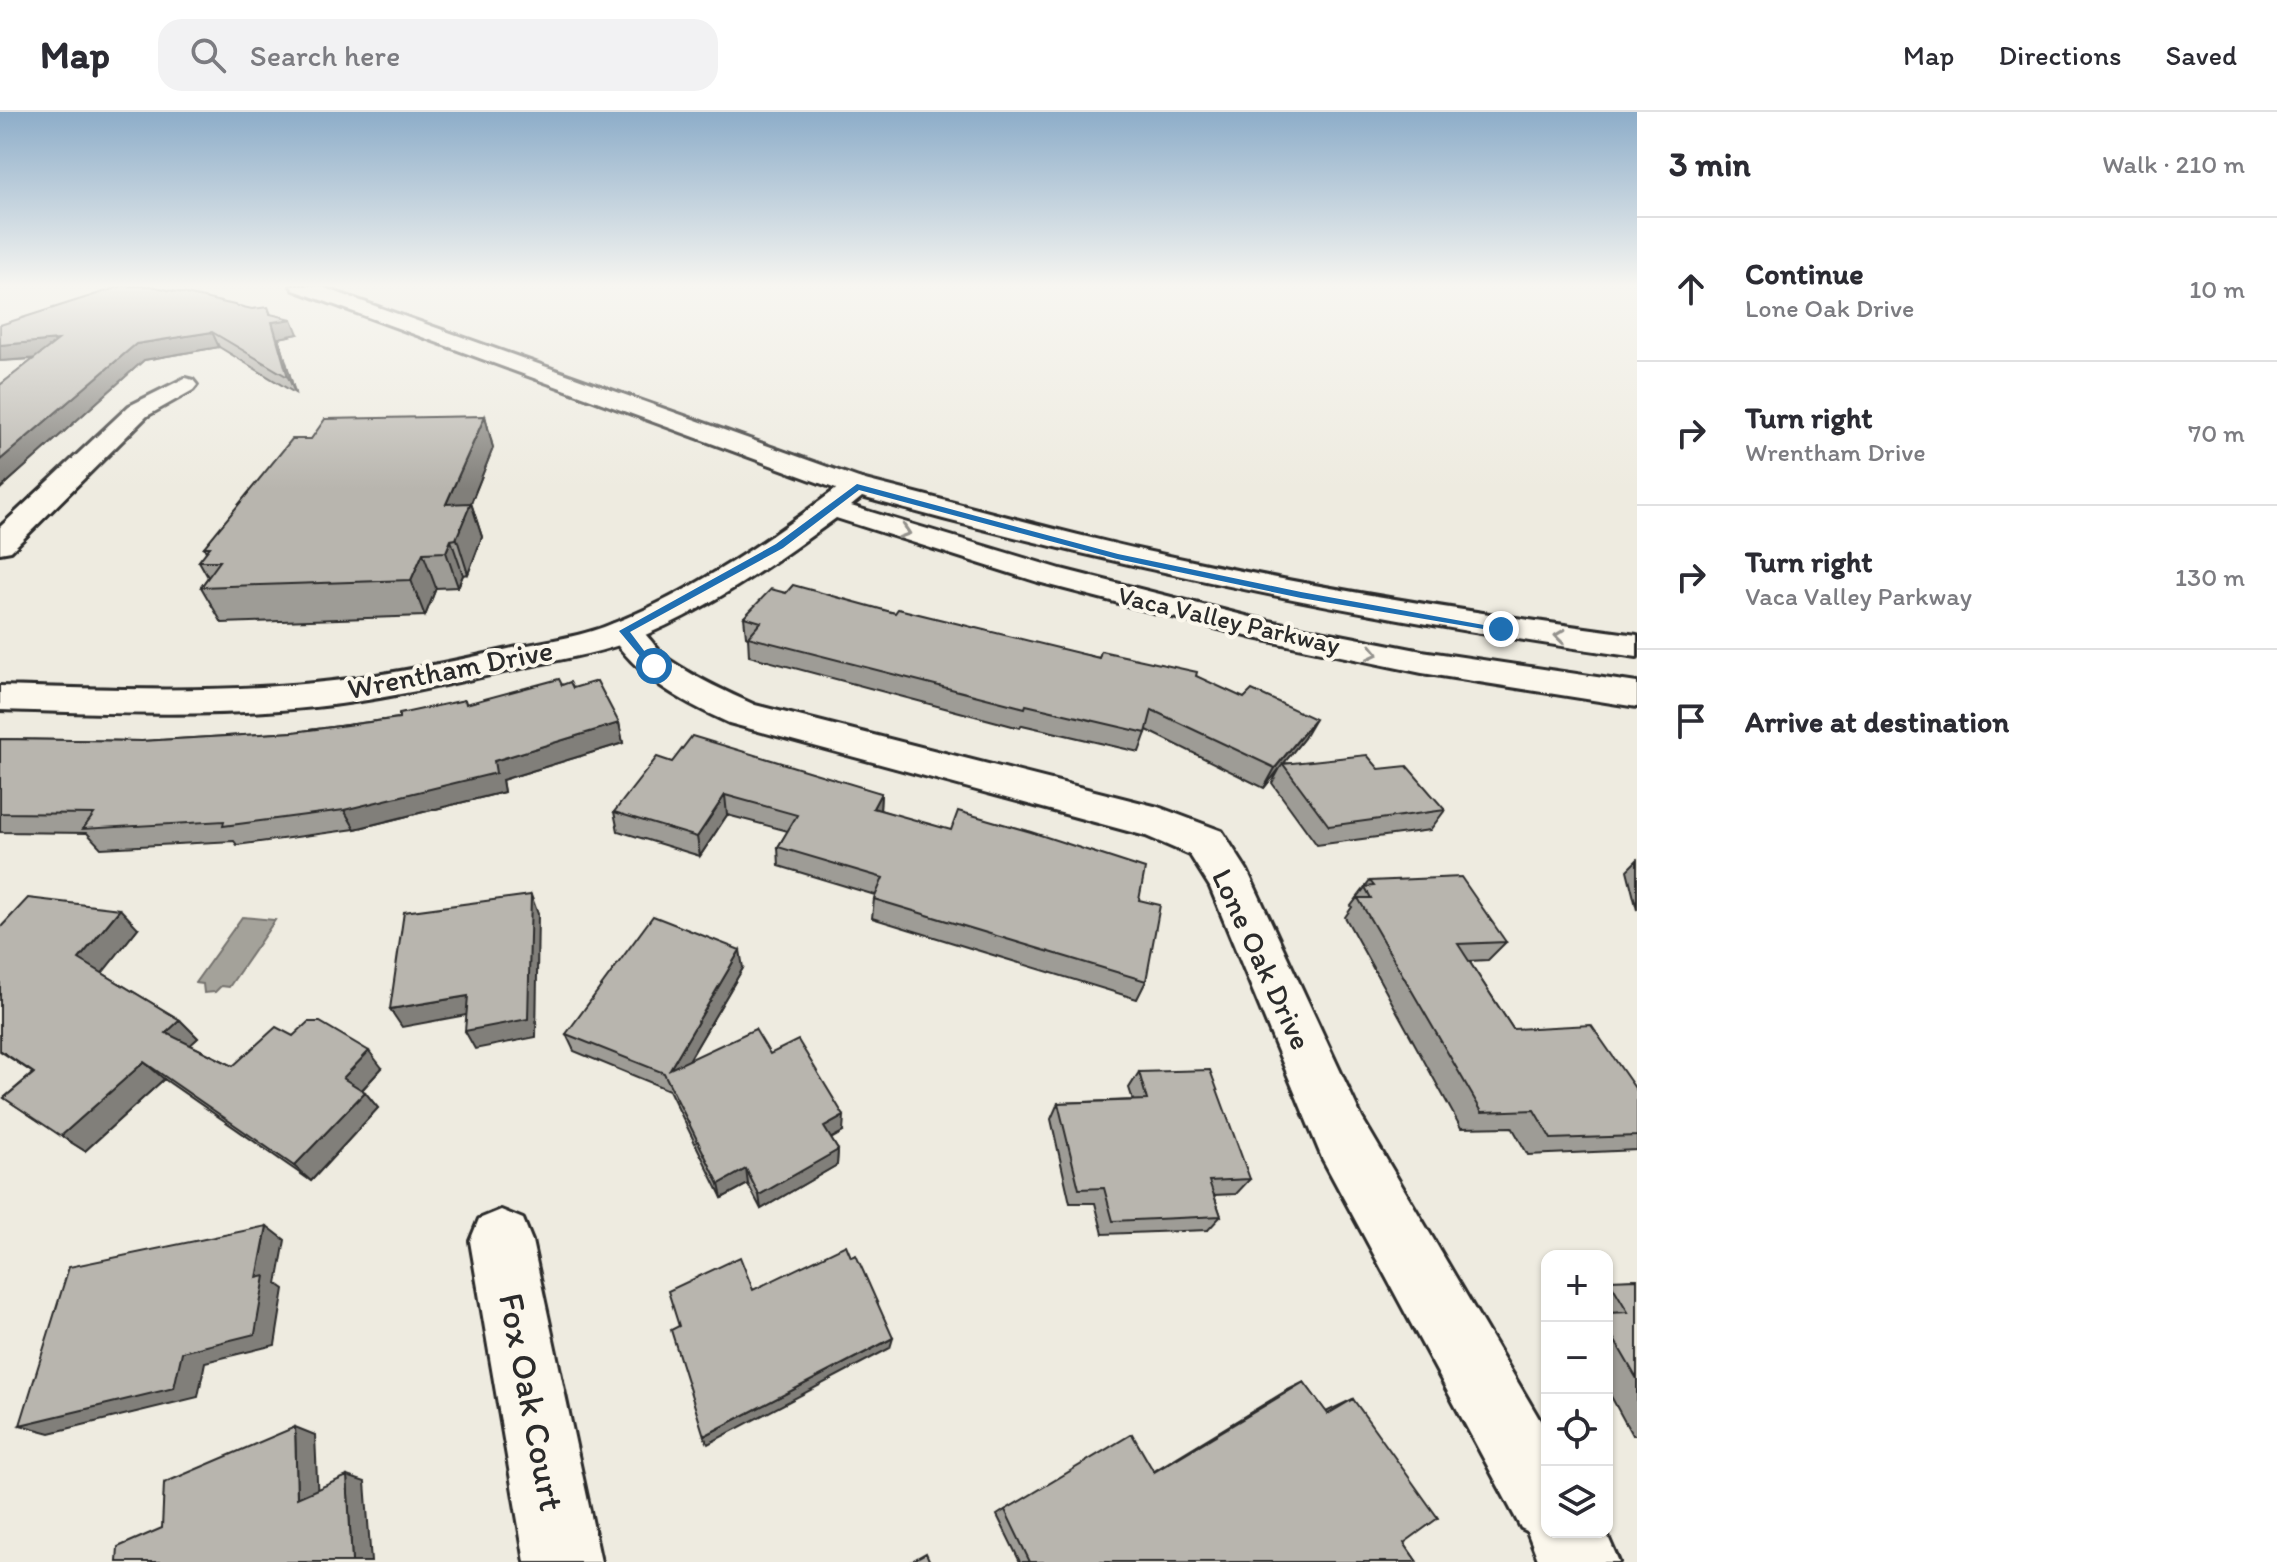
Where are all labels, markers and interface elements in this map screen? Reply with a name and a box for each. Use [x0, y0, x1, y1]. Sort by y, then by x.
search box [158, 19, 718, 91]
text: Map [40, 32, 110, 78]
icon: search [186, 33, 230, 77]
text: Search here [250, 37, 400, 74]
text: Map [1903, 38, 1954, 72]
text: Directions [1998, 38, 2122, 72]
text: Saved [2166, 38, 2237, 72]
text: 3 min [1669, 144, 1751, 185]
text: Walk · 210 m [2102, 148, 2245, 180]
text: Continue [1745, 255, 1864, 292]
icon: ahead [1669, 267, 1713, 311]
text: 10 m [2189, 273, 2245, 305]
text: Lone Oak Drive [1745, 292, 1914, 324]
text: Turn right [1745, 399, 1873, 436]
icon: right [1669, 411, 1713, 455]
text: 70 m [2188, 417, 2245, 449]
text: Wrentham Drive [1745, 436, 1926, 468]
one-way arrow [897, 523, 911, 539]
text: Turn right [1745, 543, 1873, 580]
icon: right [1669, 555, 1713, 599]
text: 130 m [2175, 561, 2245, 593]
street label: Vaca Valley Parkway [1115, 579, 1343, 661]
text: Vaca Valley Parkway [1745, 580, 1972, 612]
route end [1483, 611, 1519, 647]
one-way arrow [1553, 628, 1566, 645]
street label: Wrentham Drive [344, 631, 556, 707]
one-way arrow [1366, 644, 1379, 661]
route start [636, 648, 672, 684]
icon: arrive [1669, 699, 1713, 743]
text: Arrive at destination [1745, 703, 2009, 740]
street label: Lone Oak Drive [1204, 863, 1320, 1055]
map controls [1541, 1250, 1613, 1538]
button: + [1541, 1250, 1613, 1322]
street label: Fox Oak Court [490, 1289, 574, 1515]
button: − [1541, 1322, 1613, 1394]
button: locate [1541, 1394, 1613, 1466]
button: layers [1541, 1466, 1613, 1538]

